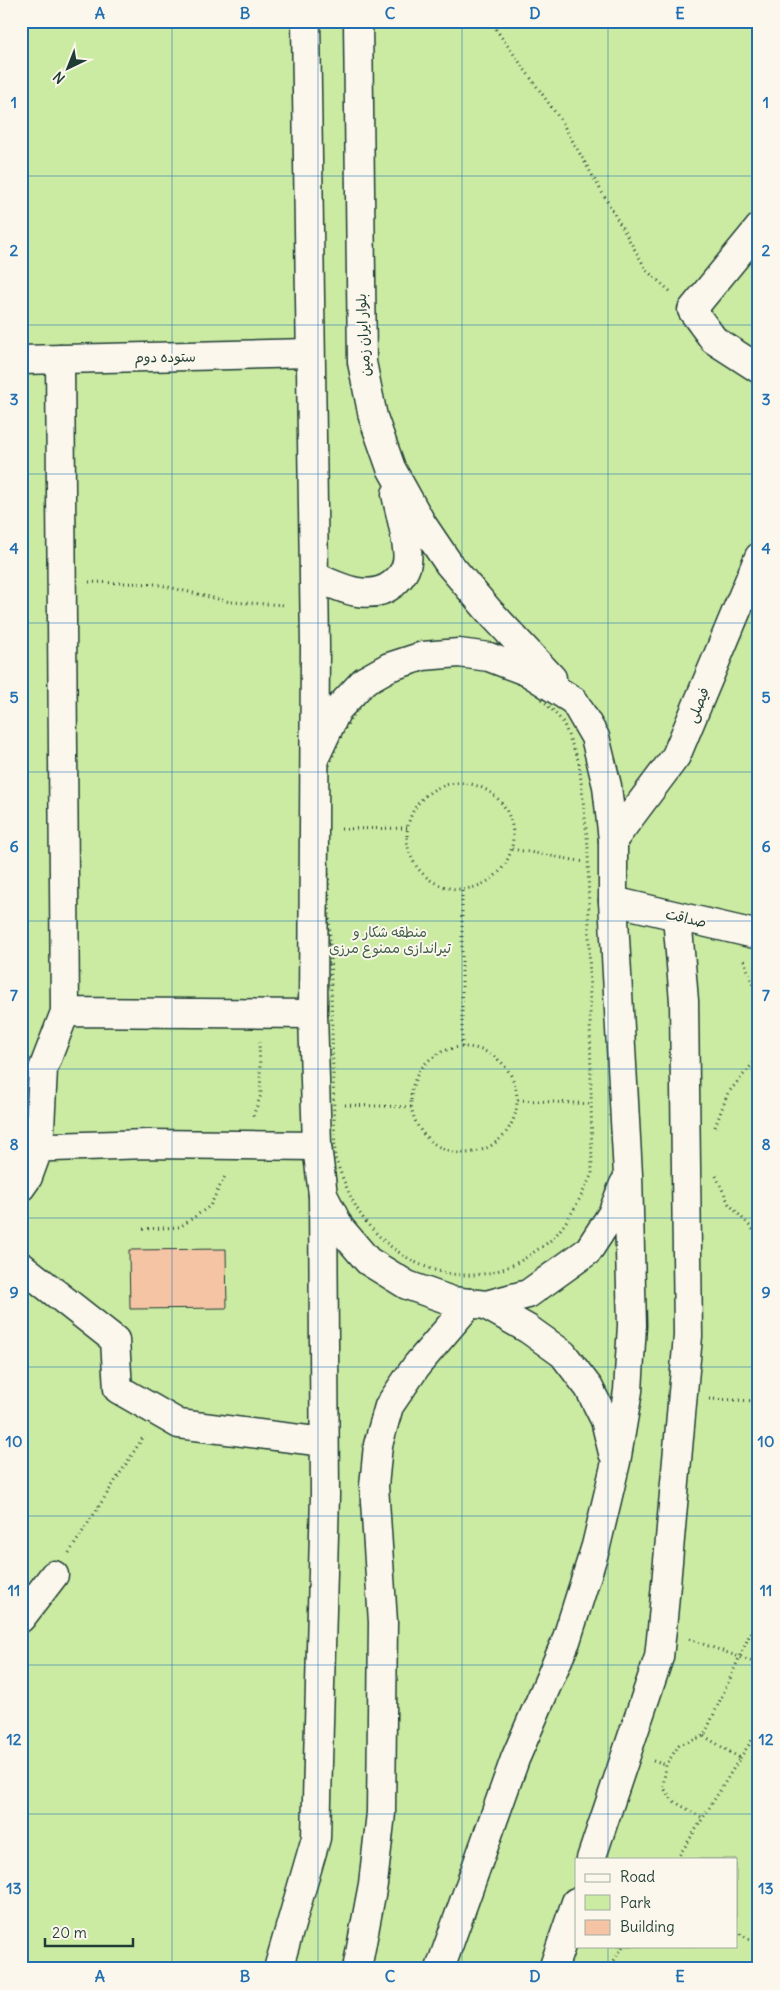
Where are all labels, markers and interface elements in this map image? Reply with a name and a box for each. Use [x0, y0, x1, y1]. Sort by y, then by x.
text: A [95, 3, 105, 23]
text: B [240, 3, 251, 23]
text: C [385, 3, 396, 23]
text: D [529, 3, 541, 23]
text: E [675, 3, 685, 23]
north arrow [42, 42, 92, 92]
text: N [49, 68, 69, 87]
text: 1 [11, 92, 17, 112]
text: 1 [763, 92, 769, 112]
text: 2 [10, 240, 19, 260]
text: 2 [762, 240, 771, 260]
street label: بلوار ایران زمین [352, 293, 374, 377]
street label: ستوده دوم [134, 347, 196, 369]
text: 3 [9, 389, 19, 409]
text: 3 [761, 389, 771, 409]
text: 4 [9, 538, 19, 558]
text: 4 [761, 538, 771, 558]
street label: فیصلی [683, 685, 713, 725]
text: 5 [9, 687, 19, 707]
text: 5 [761, 687, 771, 707]
text: 6 [9, 836, 19, 856]
text: 6 [761, 836, 771, 856]
street label: صداقت [664, 905, 708, 931]
park label: منطقه شکار و تیراندازی ممنوع مرزی [329, 923, 452, 959]
text: 7 [10, 985, 18, 1005]
text: 7 [762, 985, 770, 1005]
text: 8 [9, 1134, 19, 1154]
text: 8 [761, 1134, 771, 1154]
text: 9 [9, 1282, 19, 1302]
text: 9 [761, 1282, 771, 1302]
text: 10 [6, 1431, 22, 1451]
text: 10 [758, 1431, 774, 1451]
text: 11 [8, 1580, 20, 1600]
text: 11 [760, 1580, 772, 1600]
text: 12 [6, 1729, 22, 1749]
text: 12 [758, 1729, 774, 1749]
legend [575, 1858, 738, 1948]
text: Road [620, 1867, 655, 1886]
text: 13 [6, 1878, 22, 1898]
text: 13 [758, 1878, 774, 1898]
text: Park [620, 1893, 651, 1912]
scale bar [45, 1915, 132, 1947]
text: Building [620, 1917, 675, 1936]
text: 20 m [52, 1923, 87, 1942]
text: A [95, 1966, 105, 1986]
text: B [240, 1966, 251, 1986]
text: C [385, 1966, 396, 1986]
text: D [529, 1966, 541, 1986]
text: E [675, 1966, 685, 1986]

